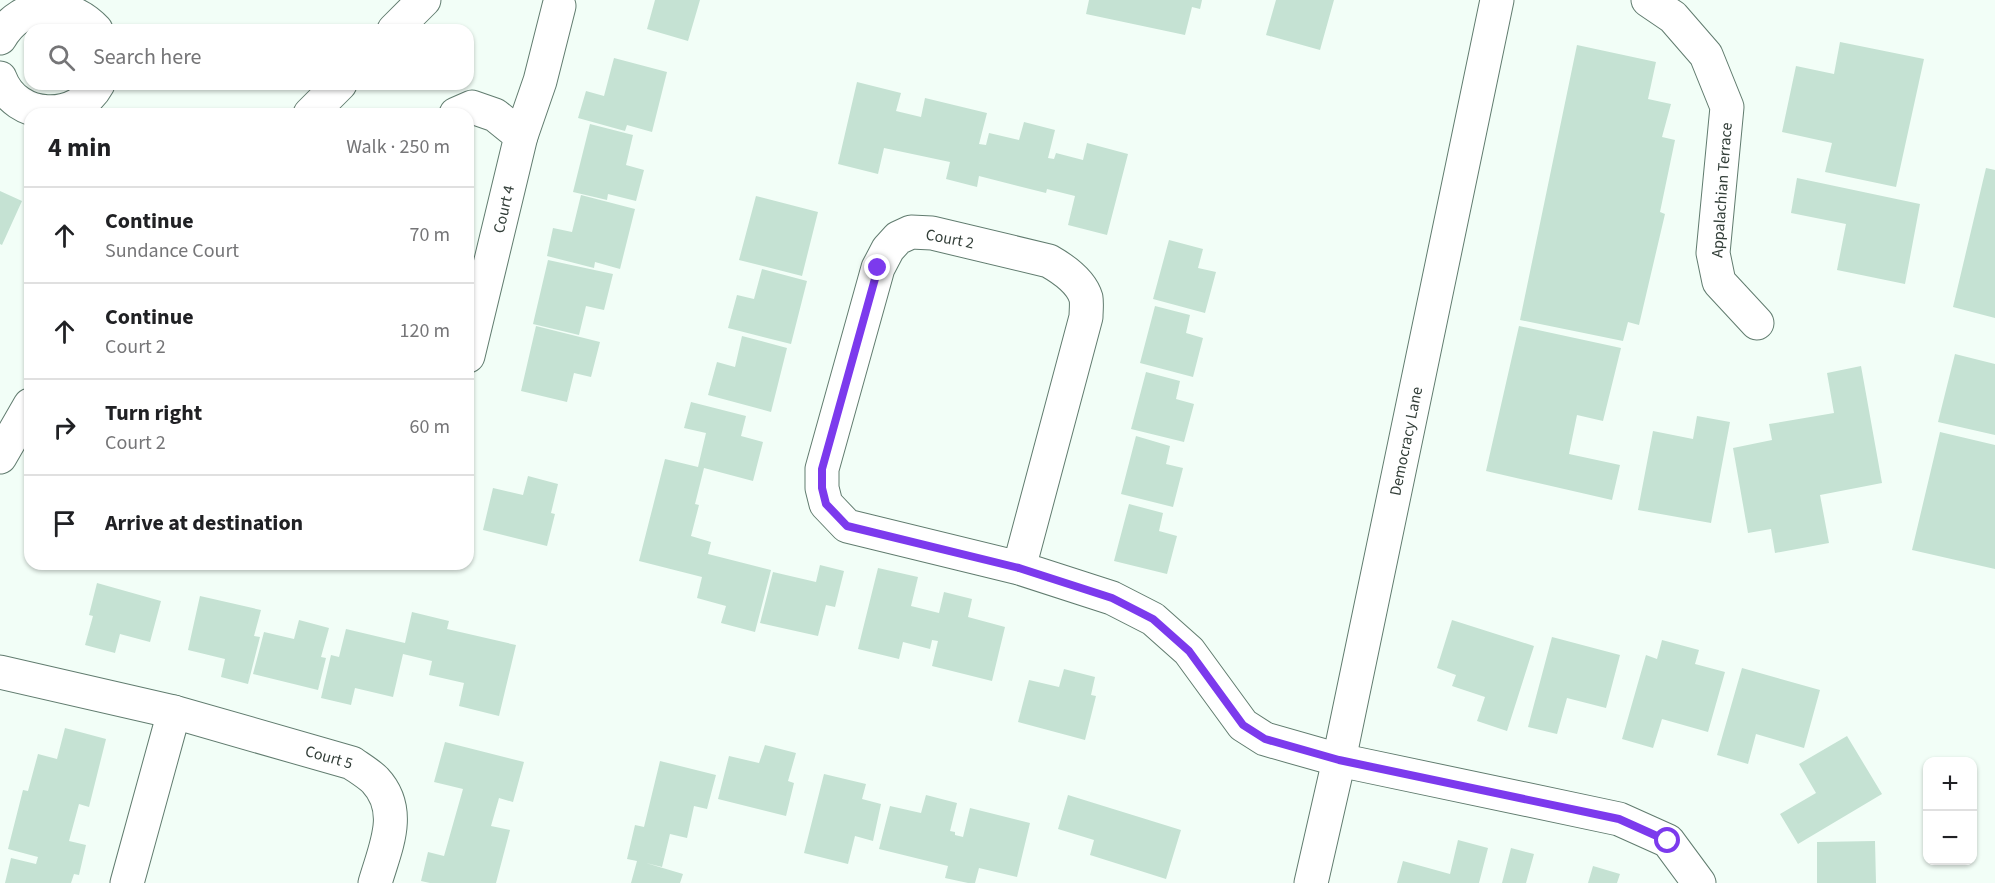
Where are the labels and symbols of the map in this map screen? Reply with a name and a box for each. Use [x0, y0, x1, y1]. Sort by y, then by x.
street label: Appalachian Terrace [1706, 122, 1738, 258]
street label: Court 4 [488, 183, 520, 235]
street label: Court 2 [924, 224, 976, 254]
route end [864, 254, 890, 280]
street label: Democracy Lane [1384, 385, 1428, 498]
street label: Court 5 [303, 740, 355, 775]
route start [1654, 827, 1680, 853]

